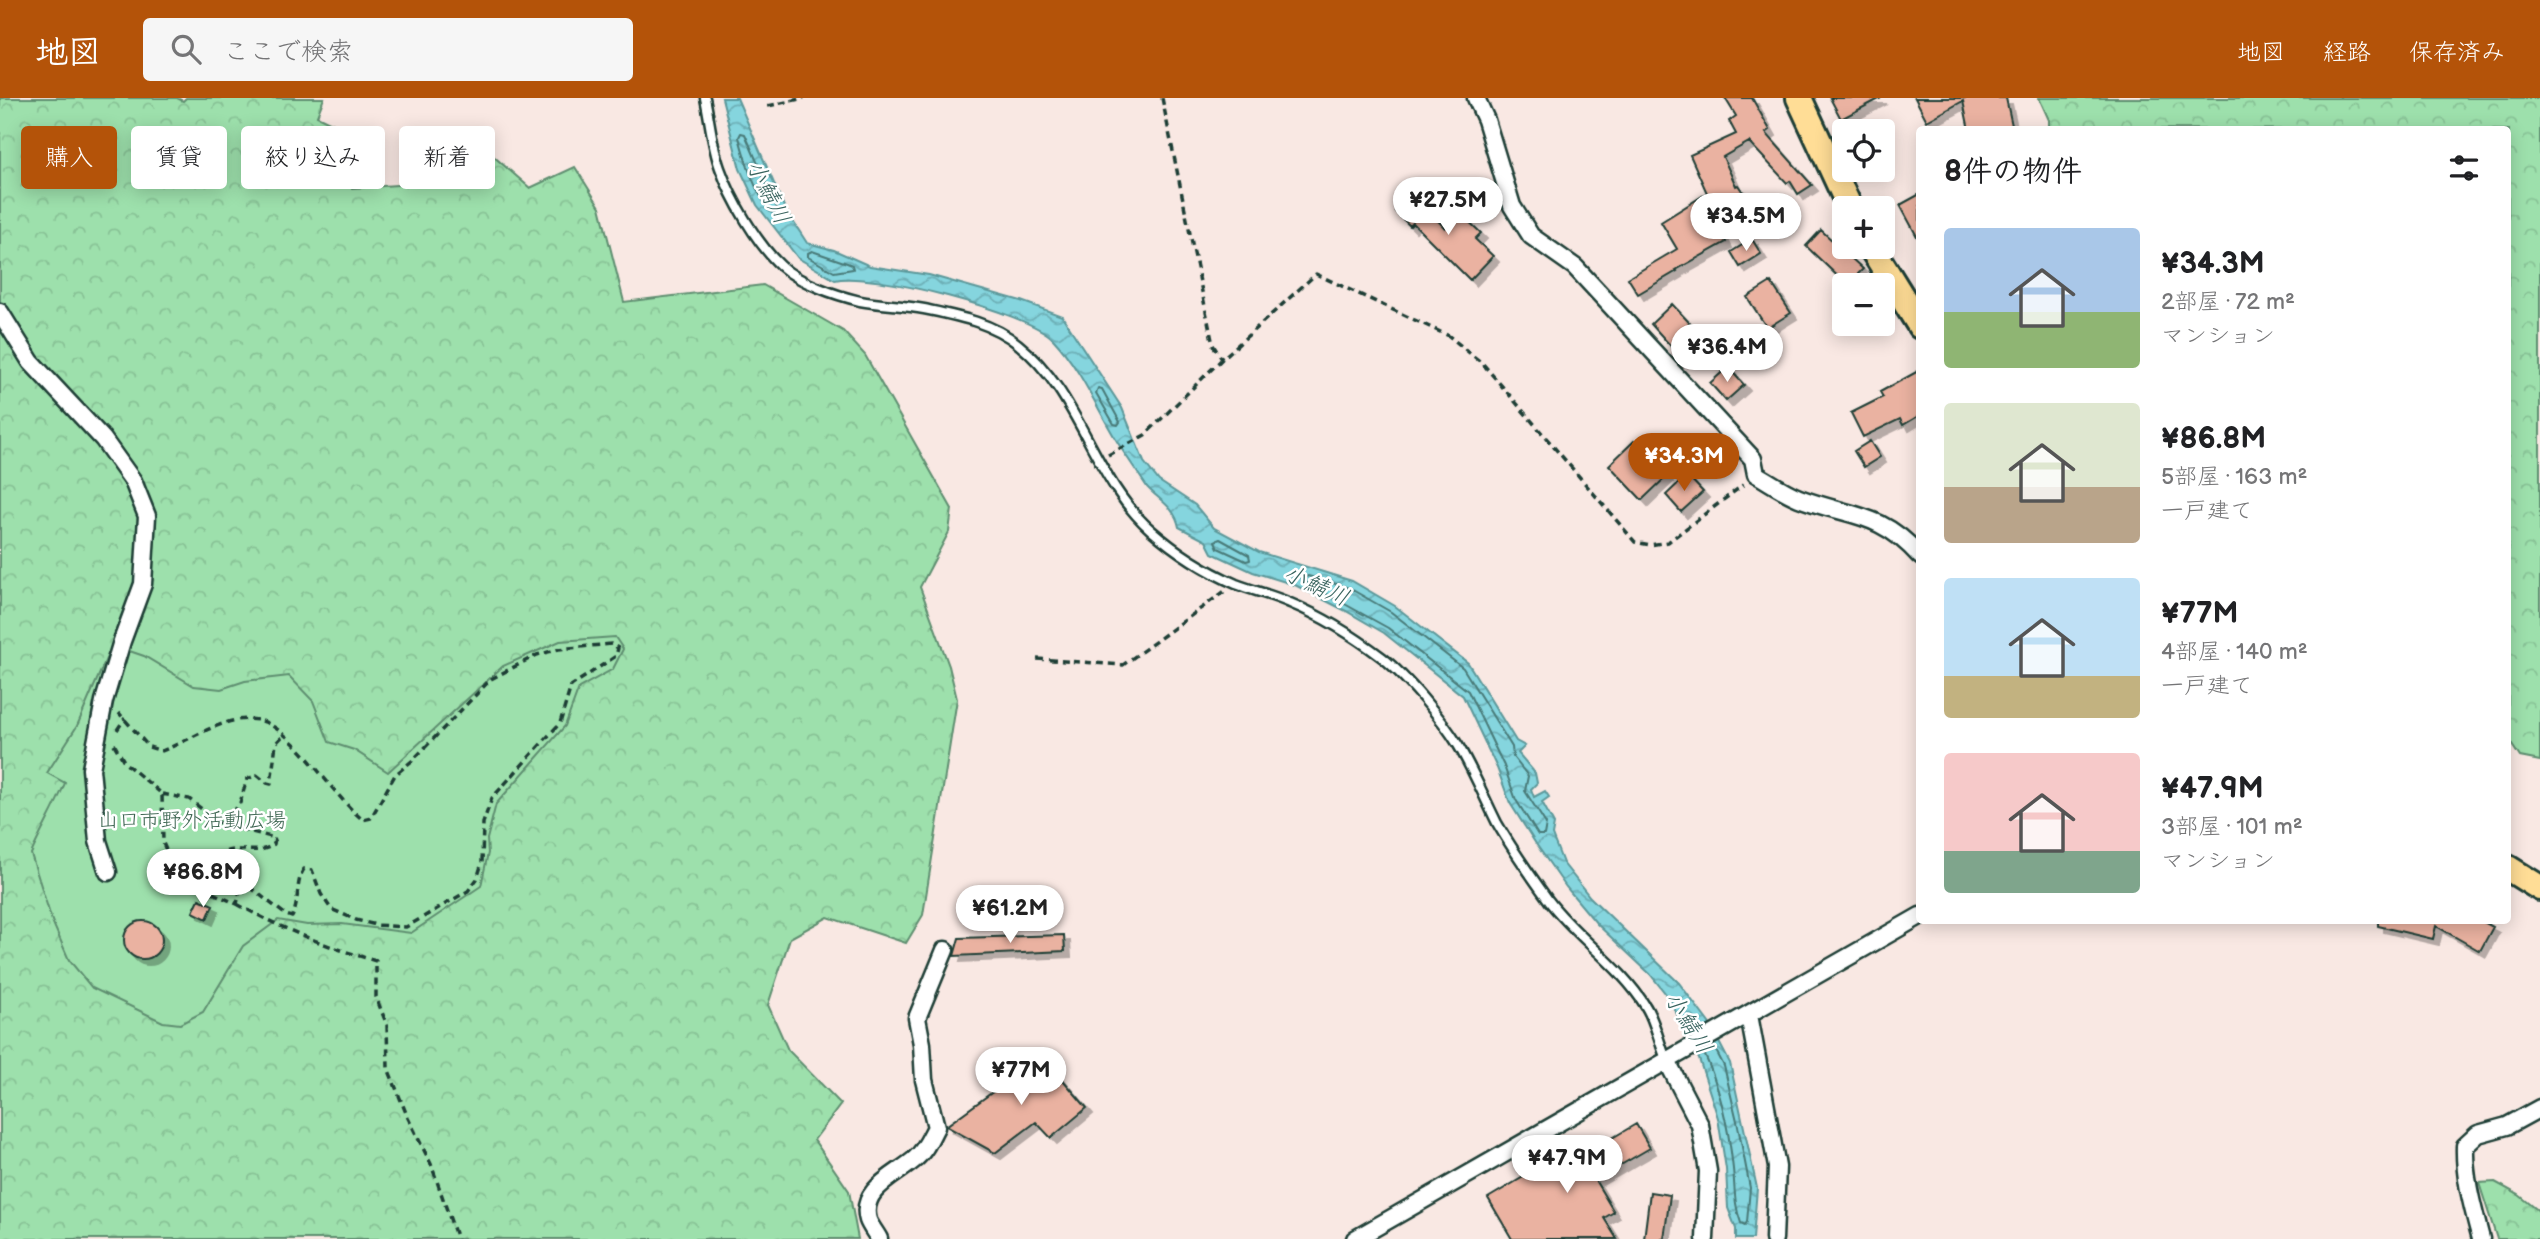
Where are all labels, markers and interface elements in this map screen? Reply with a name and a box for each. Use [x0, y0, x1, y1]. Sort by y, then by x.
search box [143, 18, 633, 81]
icon: search [167, 30, 205, 68]
text: 地図 [35, 33, 101, 73]
text: ここで検索 [223, 37, 353, 68]
text: 地図 [2237, 38, 2285, 67]
text: 経路 [2323, 38, 2371, 67]
text: 保存済み [2409, 38, 2505, 67]
map controls [1832, 119, 1895, 336]
button: locate [1832, 119, 1895, 182]
chip: 購入 [21, 126, 117, 189]
chip: 賃貸 [131, 126, 227, 189]
chip: 絞り込み [241, 126, 385, 189]
chip: 新着 [399, 126, 495, 189]
icon: filters [2445, 149, 2483, 187]
text: 8件の物件 [1944, 154, 2082, 190]
water label: 小鯖川 [740, 155, 796, 229]
pin: ¥27.5M [1391, 178, 1505, 237]
text: ¥27.5M [1409, 186, 1487, 214]
pin: ¥34.5M [1689, 194, 1803, 253]
button: + [1832, 196, 1895, 259]
text: ¥34.5M [1706, 202, 1786, 230]
text: ¥34.3M [2161, 246, 2265, 282]
icon: home [2000, 256, 2084, 340]
button: − [1832, 273, 1895, 336]
text: 2部屋 · 72 m² [2161, 288, 2295, 316]
text: マンション [2161, 322, 2275, 350]
pin: ¥36.4M [1670, 324, 1784, 384]
text: ¥36.4M [1687, 333, 1767, 361]
text: ¥86.8M [2161, 421, 2266, 457]
icon: home [2000, 431, 2084, 515]
pin: ¥34.3M [1627, 434, 1741, 493]
text: ¥34.3M [1644, 442, 1724, 470]
text: 5部屋 · 163 m² [2161, 463, 2307, 491]
text: 一戸建て [2161, 497, 2253, 525]
water label: 小鯖川 [1279, 559, 1353, 613]
text: ¥77M [2161, 596, 2238, 632]
icon: home [2000, 606, 2084, 690]
text: 4部屋 · 140 m² [2161, 638, 2308, 666]
text: 一戸建て [2161, 672, 2253, 700]
text: ¥47.9M [2161, 771, 2264, 807]
icon: home [2000, 781, 2084, 865]
park label: 山口市野外活動広場 [98, 808, 287, 833]
text: 3部屋 · 101 m² [2161, 813, 2303, 841]
text: マンション [2161, 847, 2275, 875]
pin: ¥86.8M [146, 850, 260, 909]
text: ¥86.8M [163, 858, 243, 886]
pin: ¥61.2M [953, 886, 1067, 945]
text: ¥61.2M [972, 894, 1048, 922]
water label: 小鯖川 [1658, 986, 1718, 1060]
pin: ¥77M [980, 1048, 1062, 1107]
text: ¥77M [991, 1056, 1051, 1084]
pin: ¥47.9M [1510, 1136, 1624, 1195]
text: ¥47.9M [1528, 1144, 1606, 1172]

